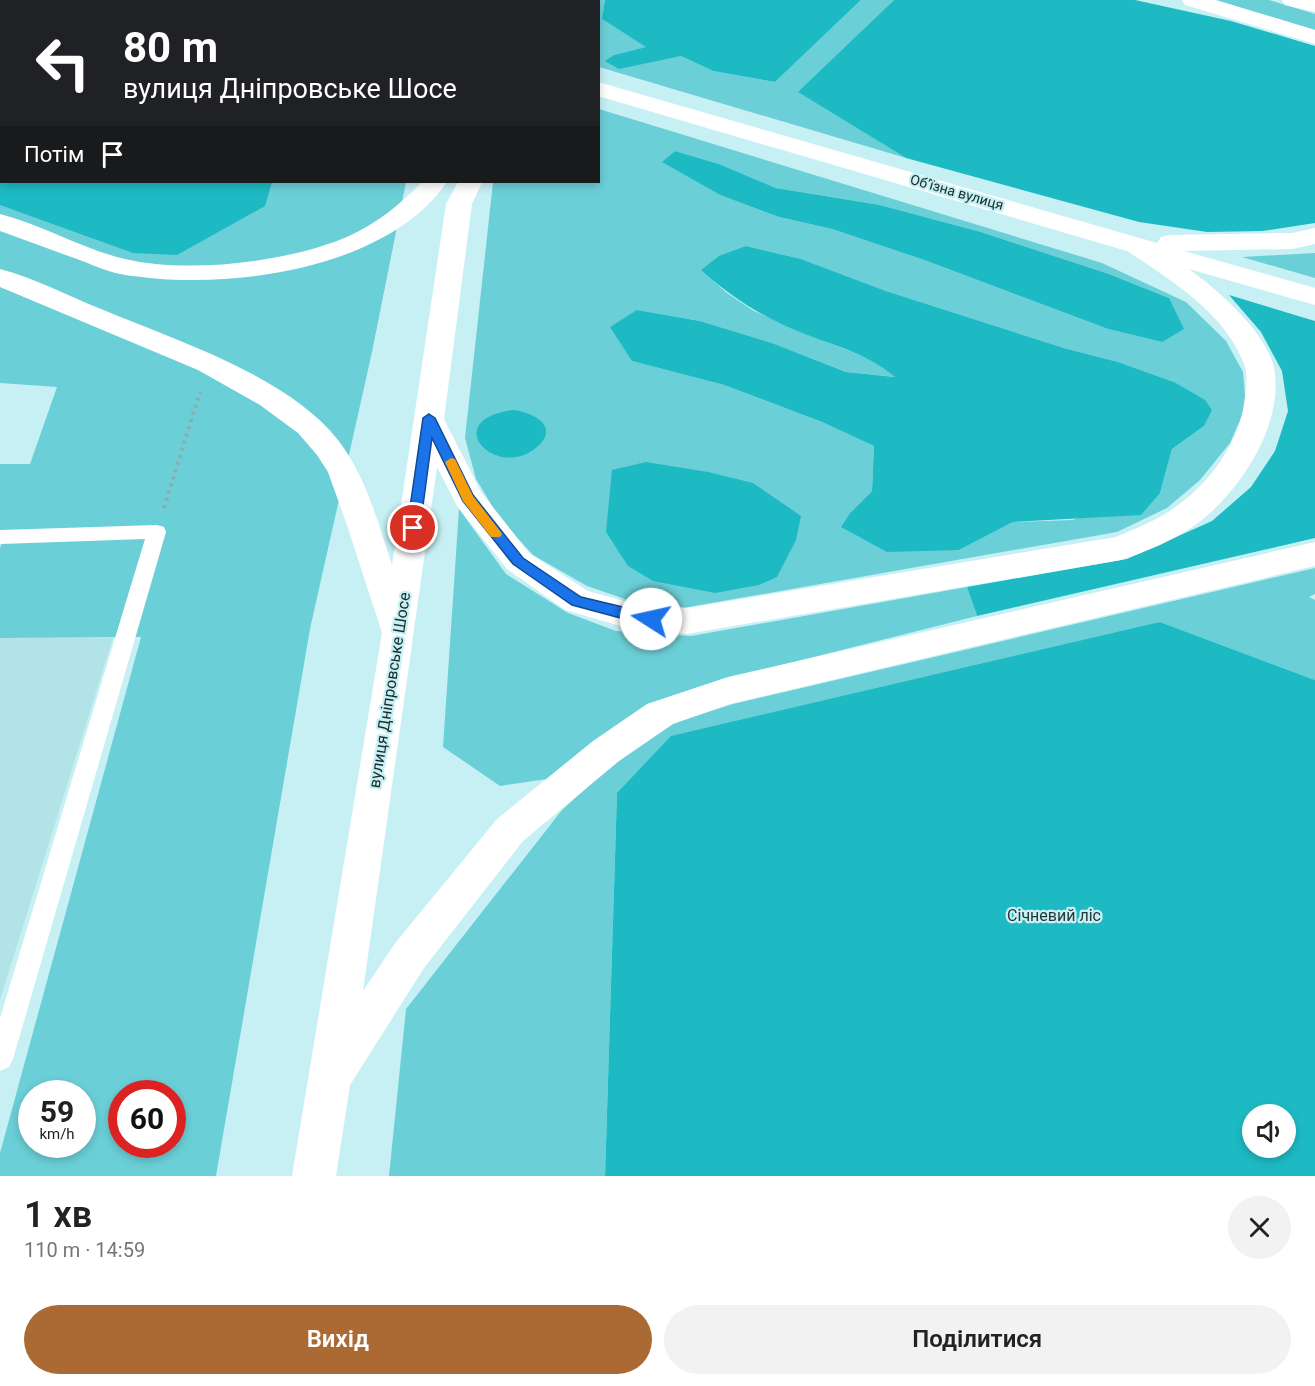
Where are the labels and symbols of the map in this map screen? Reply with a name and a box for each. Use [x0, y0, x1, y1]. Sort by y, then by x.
street label: Обʼїзна вулиця [908, 171, 1006, 213]
pin [387, 502, 438, 553]
position arrow [619, 587, 683, 651]
street label: вулиця Дніпровське Шосе [365, 591, 414, 789]
park label: Січневий ліс [1007, 906, 1101, 925]
speed limit sign: 60 [108, 1080, 186, 1158]

